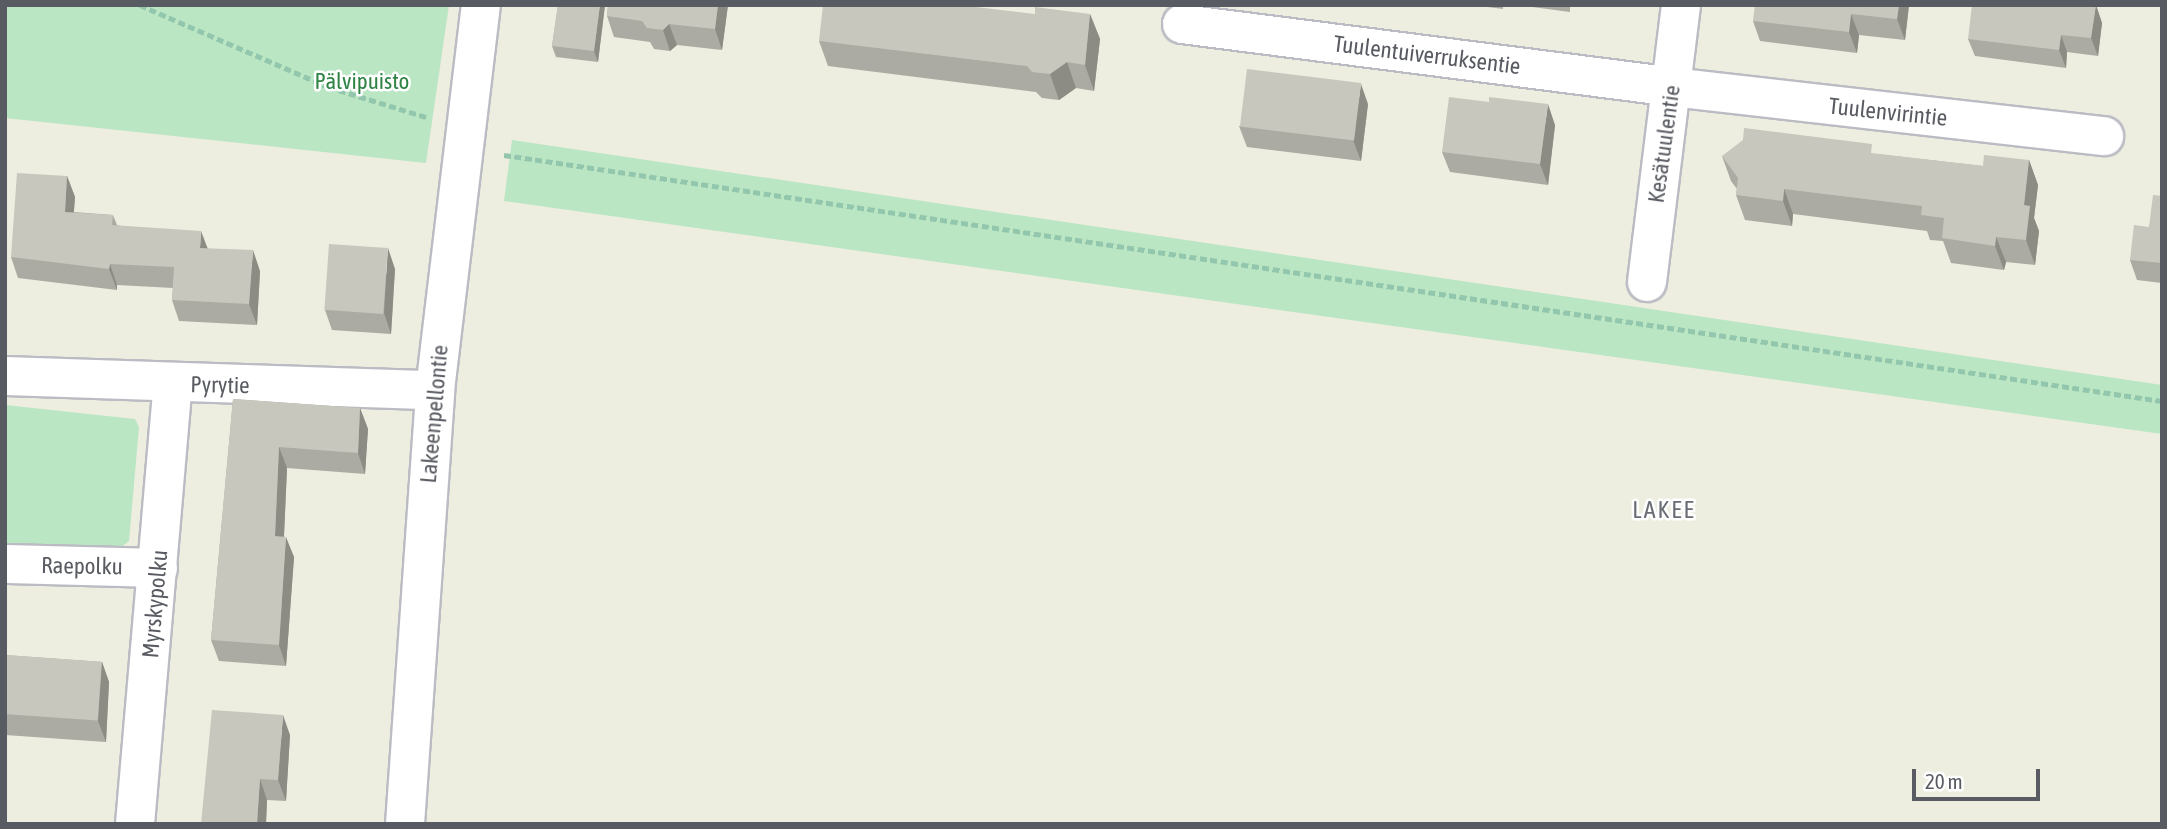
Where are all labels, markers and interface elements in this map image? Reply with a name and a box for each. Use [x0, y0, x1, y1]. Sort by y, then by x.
street label: Tuulentuiverruksentie [1332, 30, 1522, 80]
park label: Pälvipuisto [315, 67, 409, 95]
street label: Kesätuulentie [1642, 83, 1686, 205]
street label: Tuulenvirintie [1827, 92, 1949, 132]
street label: Lakeenpellontie [414, 344, 454, 484]
street label: Pyrytie [190, 371, 250, 399]
district label: LAKEE [1633, 496, 1695, 524]
street label: Myrskypolku [137, 549, 173, 659]
street label: Raepolku [41, 551, 123, 581]
scale bar [1915, 756, 2043, 800]
text: 20 m [1925, 769, 1963, 793]

